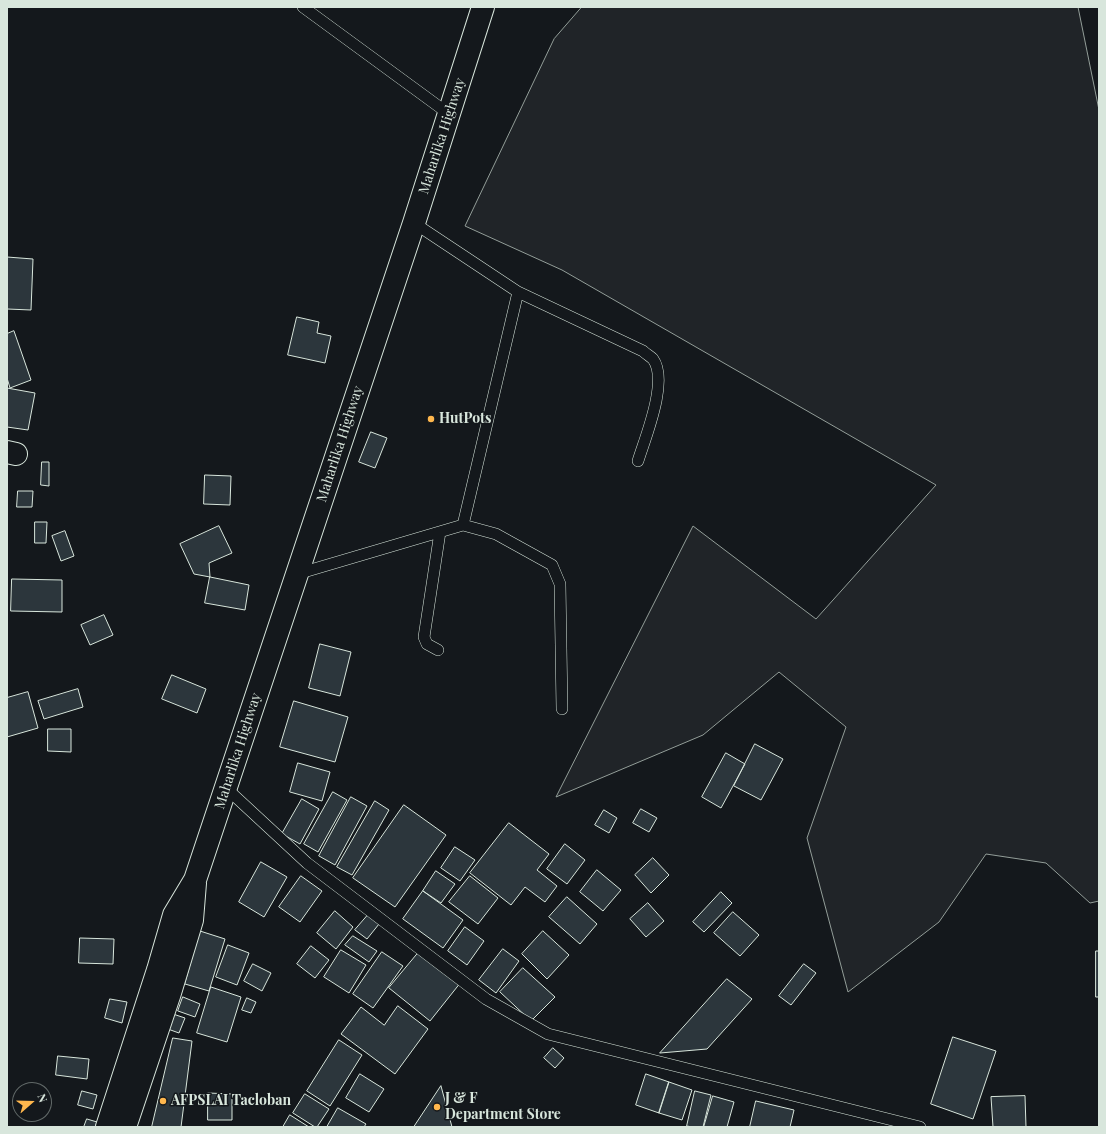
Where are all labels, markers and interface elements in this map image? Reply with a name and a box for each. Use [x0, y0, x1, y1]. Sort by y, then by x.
street label: Maharlika Highway [415, 76, 469, 196]
street label: Maharlika Highway [313, 384, 367, 504]
place label: HutPots [439, 411, 491, 427]
marker: HutPots [426, 414, 436, 424]
street label: Maharlika Highway [211, 691, 265, 811]
north arrow [12, 1082, 52, 1122]
place label: J & F Department Store [445, 1091, 561, 1124]
text: N [34, 1092, 51, 1104]
place label: AFPSLAI Tacloban [171, 1093, 291, 1109]
marker: AFPSLAI Tacloban [158, 1096, 168, 1106]
marker: J & F Department Store [432, 1102, 442, 1112]

